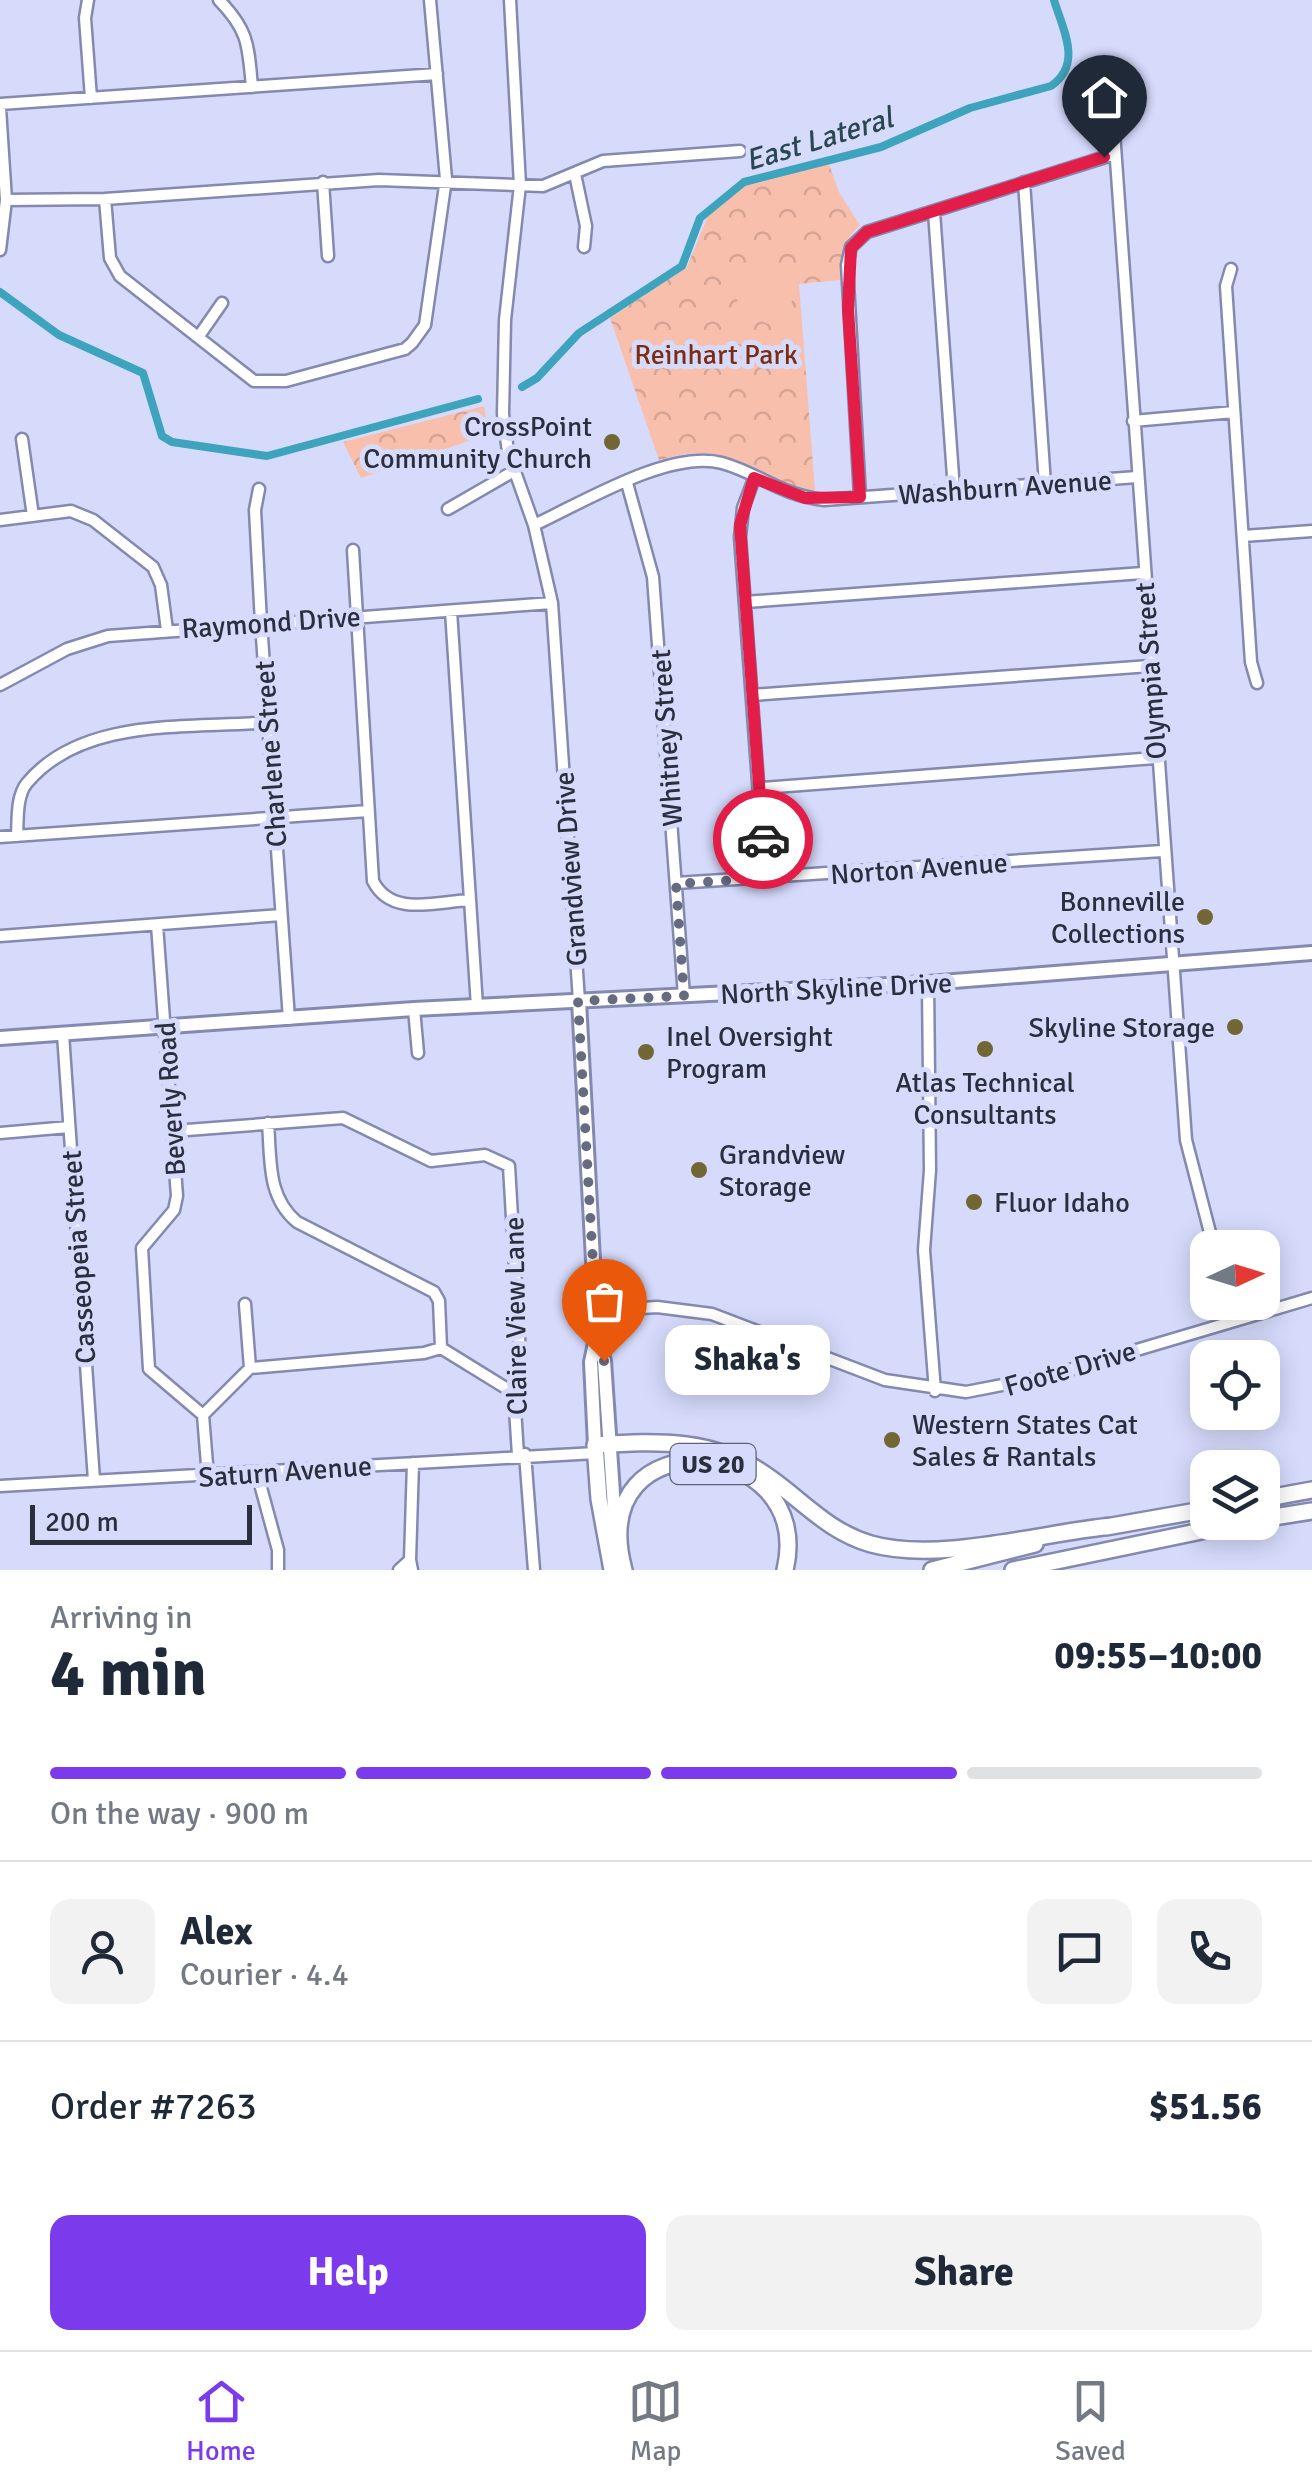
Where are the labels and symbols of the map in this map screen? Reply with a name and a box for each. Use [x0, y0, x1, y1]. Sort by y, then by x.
pin [1062, 55, 1147, 158]
water label: East Lateral [741, 99, 900, 179]
park label: Reinhart Park [634, 338, 798, 372]
place label: CrossPoint Community Church [363, 410, 592, 476]
marker: CrossPoint Community Church [601, 431, 623, 453]
street label: Washburn Avenue [897, 464, 1113, 512]
street label: Olympia Street [1128, 581, 1174, 761]
street label: Raymond Drive [180, 600, 362, 646]
street label: Whitney Street [644, 648, 690, 828]
street label: Charlene Street [248, 659, 294, 848]
street label: Grandview Drive [547, 770, 595, 967]
courier [713, 789, 813, 889]
street label: Norton Avenue [829, 846, 1009, 892]
place label: Bonneville Collections [1051, 885, 1185, 951]
marker: Bonneville Collections [1194, 906, 1216, 928]
street label: North Skyline Drive [719, 966, 953, 1012]
place label: Skyline Storage [1029, 1011, 1215, 1045]
marker: Skyline Storage [1224, 1016, 1246, 1038]
place label: Inel Oversight Program [666, 1020, 833, 1086]
street label: Beverly Road [149, 1021, 193, 1177]
marker: Atlas Technical Consultants [974, 1038, 996, 1060]
marker: Inel Oversight Program [635, 1041, 657, 1063]
place label: Atlas Technical Consultants [895, 1066, 1075, 1132]
place label: Grandview Storage [719, 1138, 845, 1204]
street label: Casseopeia Street [55, 1149, 103, 1365]
marker: Grandview Storage [688, 1159, 710, 1181]
place label: Fluor Idaho [994, 1186, 1130, 1220]
marker: Fluor Idaho [963, 1191, 985, 1213]
street label: Claire View Lane [497, 1216, 535, 1416]
north arrow [1190, 1230, 1280, 1320]
pin [562, 1259, 647, 1362]
callout: Shaka's [664, 1326, 829, 1396]
street label: Foote Drive [1001, 1334, 1140, 1404]
place label: Western States Cat Sales & Rantals [912, 1408, 1138, 1474]
marker: Western States Cat Sales & Rantals [881, 1429, 903, 1451]
road number: US 20 [670, 1444, 756, 1484]
street label: Saturn Avenue [197, 1449, 373, 1495]
scale bar [30, 1500, 252, 1544]

